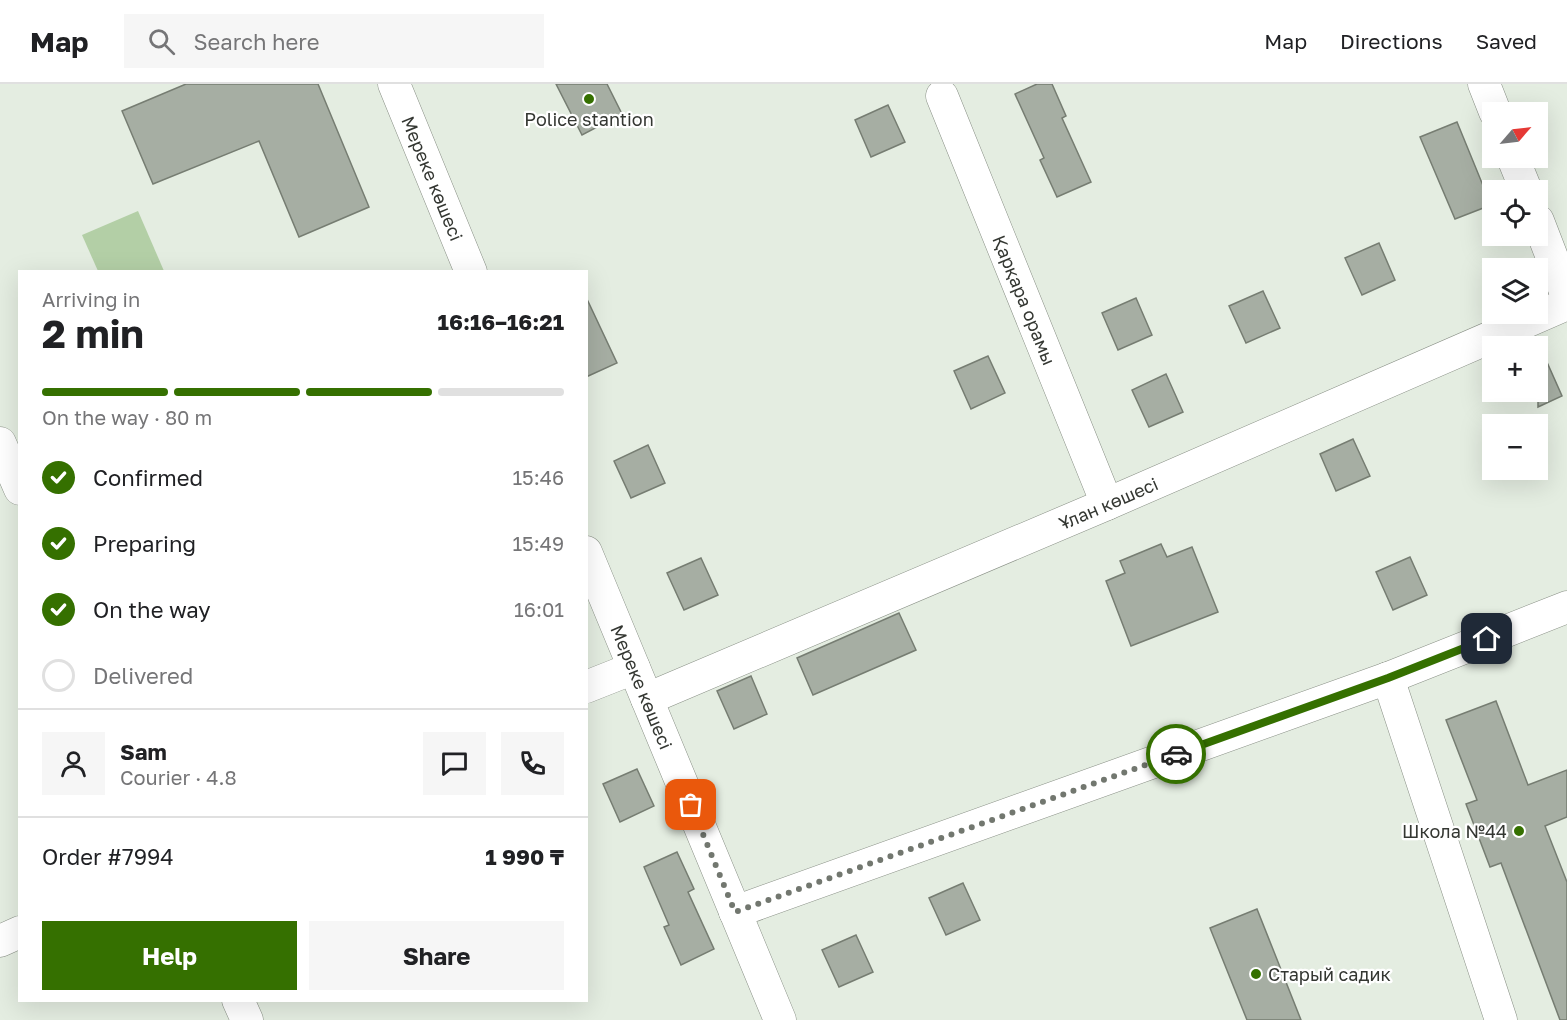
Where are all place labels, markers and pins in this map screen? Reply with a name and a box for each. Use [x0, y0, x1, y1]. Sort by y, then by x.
marker: Police stantion [582, 92, 596, 106]
place label: Police stantion [524, 108, 654, 130]
pin [1461, 613, 1512, 664]
pin [665, 779, 716, 830]
place label: Школа №44 [1402, 820, 1507, 842]
marker: Школа №44 [1512, 824, 1526, 838]
place label: Старый садик [1268, 963, 1391, 985]
marker: Старый садик [1249, 967, 1263, 981]

